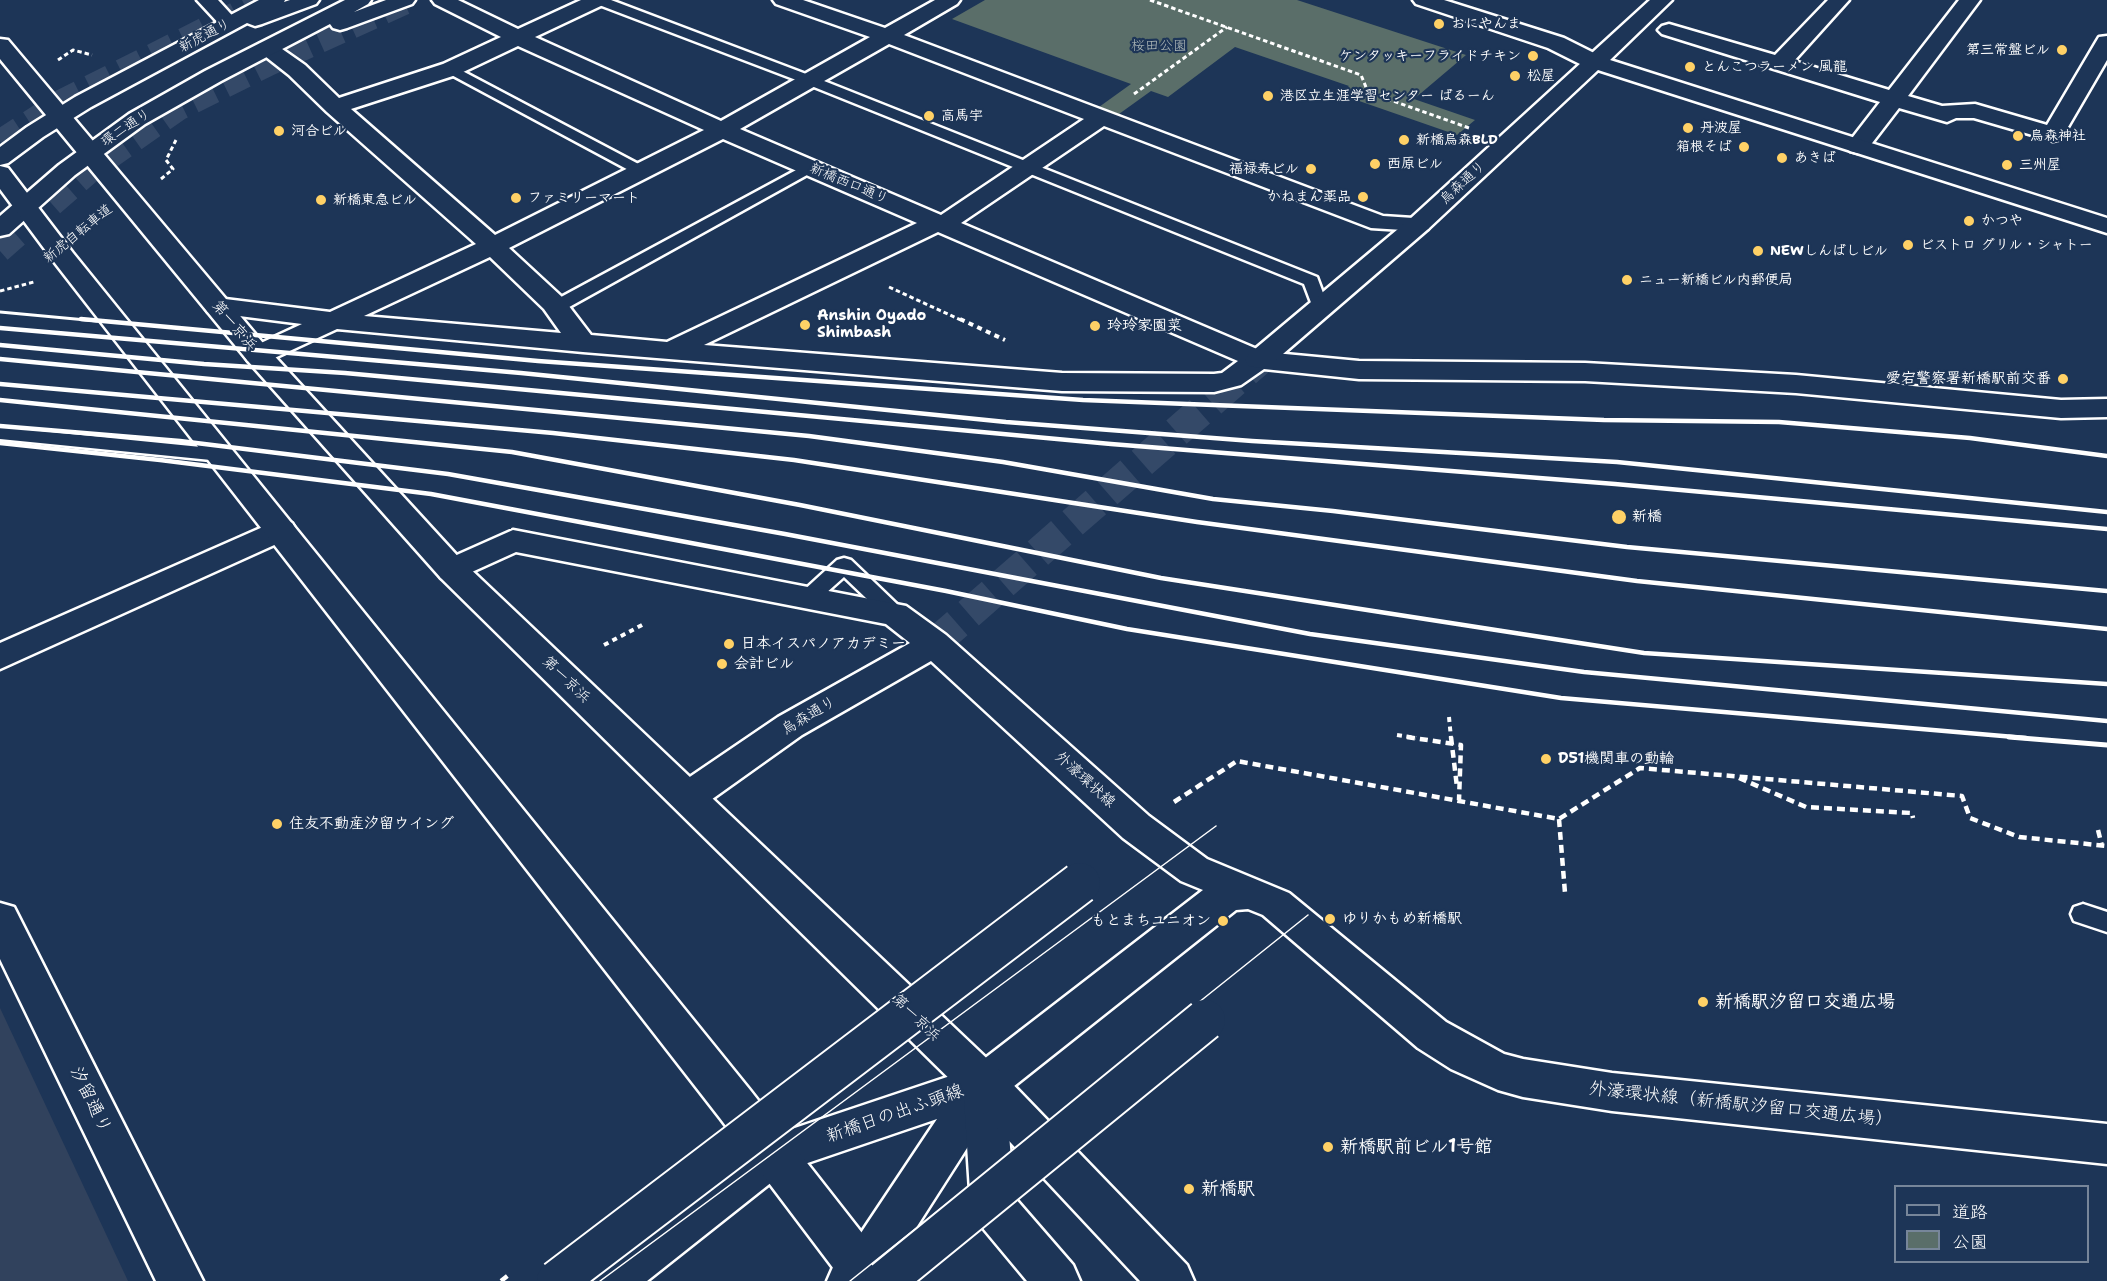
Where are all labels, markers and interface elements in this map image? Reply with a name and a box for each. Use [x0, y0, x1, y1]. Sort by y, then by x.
street label: 新虎通り [176, 15, 234, 57]
place label: おにやんま [1451, 16, 1521, 32]
marker: おにやんま [1432, 17, 1446, 31]
park label: 桜田公園 [1131, 38, 1187, 54]
place label: 第三常盤ビル [1966, 42, 2050, 58]
marker: 第三常盤ビル [2055, 43, 2069, 57]
place label: ケンタッキーフライドチキン [1339, 48, 1521, 64]
marker: ケンタッキーフライドチキン [1526, 49, 1540, 63]
place label: とんこつラーメン 風龍 [1702, 59, 1847, 75]
marker: とんこつラーメン 風龍 [1683, 60, 1697, 74]
place label: 松屋 [1527, 68, 1555, 84]
marker: 松屋 [1508, 69, 1522, 83]
place label: 港区立生涯学習センター ばるーん [1280, 88, 1495, 104]
marker: 港区立生涯学習センター ばるーん [1261, 89, 1275, 103]
street label: 環二通り [98, 105, 154, 151]
place label: 高馬宇 [941, 108, 983, 124]
marker: 高馬宇 [922, 109, 936, 123]
place label: 丹波屋 [1700, 120, 1742, 136]
marker: 丹波屋 [1681, 121, 1695, 135]
place label: 河合ビル [291, 123, 347, 139]
marker: 河合ビル [272, 124, 286, 138]
place label: 烏森神社 [2030, 128, 2086, 144]
marker: 烏森神社 [2011, 129, 2025, 143]
place label: 新橋烏森BLD [1416, 132, 1498, 148]
marker: 新橋烏森BLD [1397, 133, 1411, 147]
place label: 箱根そば [1676, 139, 1732, 155]
marker: 箱根そば [1737, 140, 1751, 154]
place label: あきば [1794, 150, 1836, 166]
marker: あきば [1775, 151, 1789, 165]
place label: 西原ビル [1387, 156, 1443, 172]
marker: 西原ビル [1368, 157, 1382, 171]
place label: 三州屋 [2019, 157, 2061, 173]
street label: 烏森通り [1437, 158, 1489, 208]
marker: 三州屋 [2000, 158, 2014, 172]
street label: 新橋西口通り [807, 160, 891, 208]
place label: 福禄寿ビル [1229, 161, 1299, 177]
marker: 福禄寿ビル [1304, 162, 1318, 176]
place label: かねまん薬品 [1267, 189, 1351, 205]
place label: ファミリーマート [528, 190, 640, 206]
marker: かねまん薬品 [1356, 190, 1370, 204]
marker: ファミリーマート [509, 191, 523, 205]
place label: 新橋東急ビル [333, 192, 417, 208]
marker: 新橋東急ビル [314, 193, 328, 207]
street label: 新虎自転車道 [40, 201, 116, 267]
place label: かつや [1981, 213, 2023, 229]
marker: かつや [1962, 214, 1976, 228]
place label: ビストロ グリル・シャトー [1920, 237, 2093, 253]
marker: ビストロ グリル・シャトー [1901, 238, 1915, 252]
place label: NEWしんばしビル [1770, 243, 1888, 259]
marker: NEWしんばしビル [1751, 244, 1765, 258]
place label: ニュー新橋ビル内郵便局 [1639, 272, 1793, 288]
marker: ニュー新橋ビル内郵便局 [1620, 273, 1634, 287]
street label: 第一京浜 [208, 297, 260, 355]
place label: Anshin Oyado Shimbash [817, 307, 926, 342]
place label: 玲玲家園菜 [1107, 317, 1182, 335]
marker: Anshin Oyado Shimbash [798, 318, 812, 332]
marker: 玲玲家園菜 [1088, 319, 1102, 333]
place label: 愛宕警察署新橋駅前交番 [1886, 370, 2051, 388]
marker: 愛宕警察署新橋駅前交番 [2056, 372, 2070, 386]
marker: 新橋 [1610, 508, 1628, 526]
place label: 新橋 [1632, 508, 1662, 526]
place label: 日本イスパノアカデミー [741, 635, 906, 653]
marker: 日本イスパノアカデミー [722, 637, 736, 651]
street label: 第一京浜 [538, 653, 594, 707]
place label: 会計ビル [734, 655, 794, 673]
marker: 会計ビル [715, 657, 729, 671]
street label: 烏森通り [779, 693, 839, 739]
street label: 外濠環状線 [1051, 748, 1119, 812]
place label: D51機関車の動輪 [1558, 750, 1674, 768]
marker: D51機関車の動輪 [1539, 752, 1553, 766]
place label: 住友不動産汐留ウイング [289, 815, 454, 833]
marker: 住友不動産汐留ウイング [270, 817, 284, 831]
place label: ゆりかもめ新橋駅 [1342, 910, 1462, 928]
place label: もとまちユニオン [1091, 912, 1211, 930]
marker: ゆりかもめ新橋駅 [1323, 912, 1337, 926]
marker: もとまちユニオン [1216, 914, 1230, 928]
street label: 第一京浜 [888, 991, 944, 1045]
place label: 新橋駅汐留口交通広場 [1715, 991, 1895, 1013]
marker: 新橋駅汐留口交通広場 [1696, 995, 1710, 1009]
street label: 汐留通り [65, 1063, 115, 1137]
street label: 外濠環状線（新橋駅汐留口交通広場） [1588, 1078, 1894, 1132]
street label: 新橋日の出ふ頭線 [823, 1080, 967, 1148]
place label: 新橋駅前ビル1号館 [1340, 1136, 1492, 1158]
marker: 新橋駅前ビル1号館 [1321, 1140, 1335, 1154]
place label: 新橋駅 [1201, 1178, 1255, 1200]
marker: 新橋駅 [1182, 1182, 1196, 1196]
legend [1894, 1185, 2089, 1263]
text: 道路 [1952, 1200, 1988, 1224]
text: 公園 [1952, 1230, 1988, 1254]

